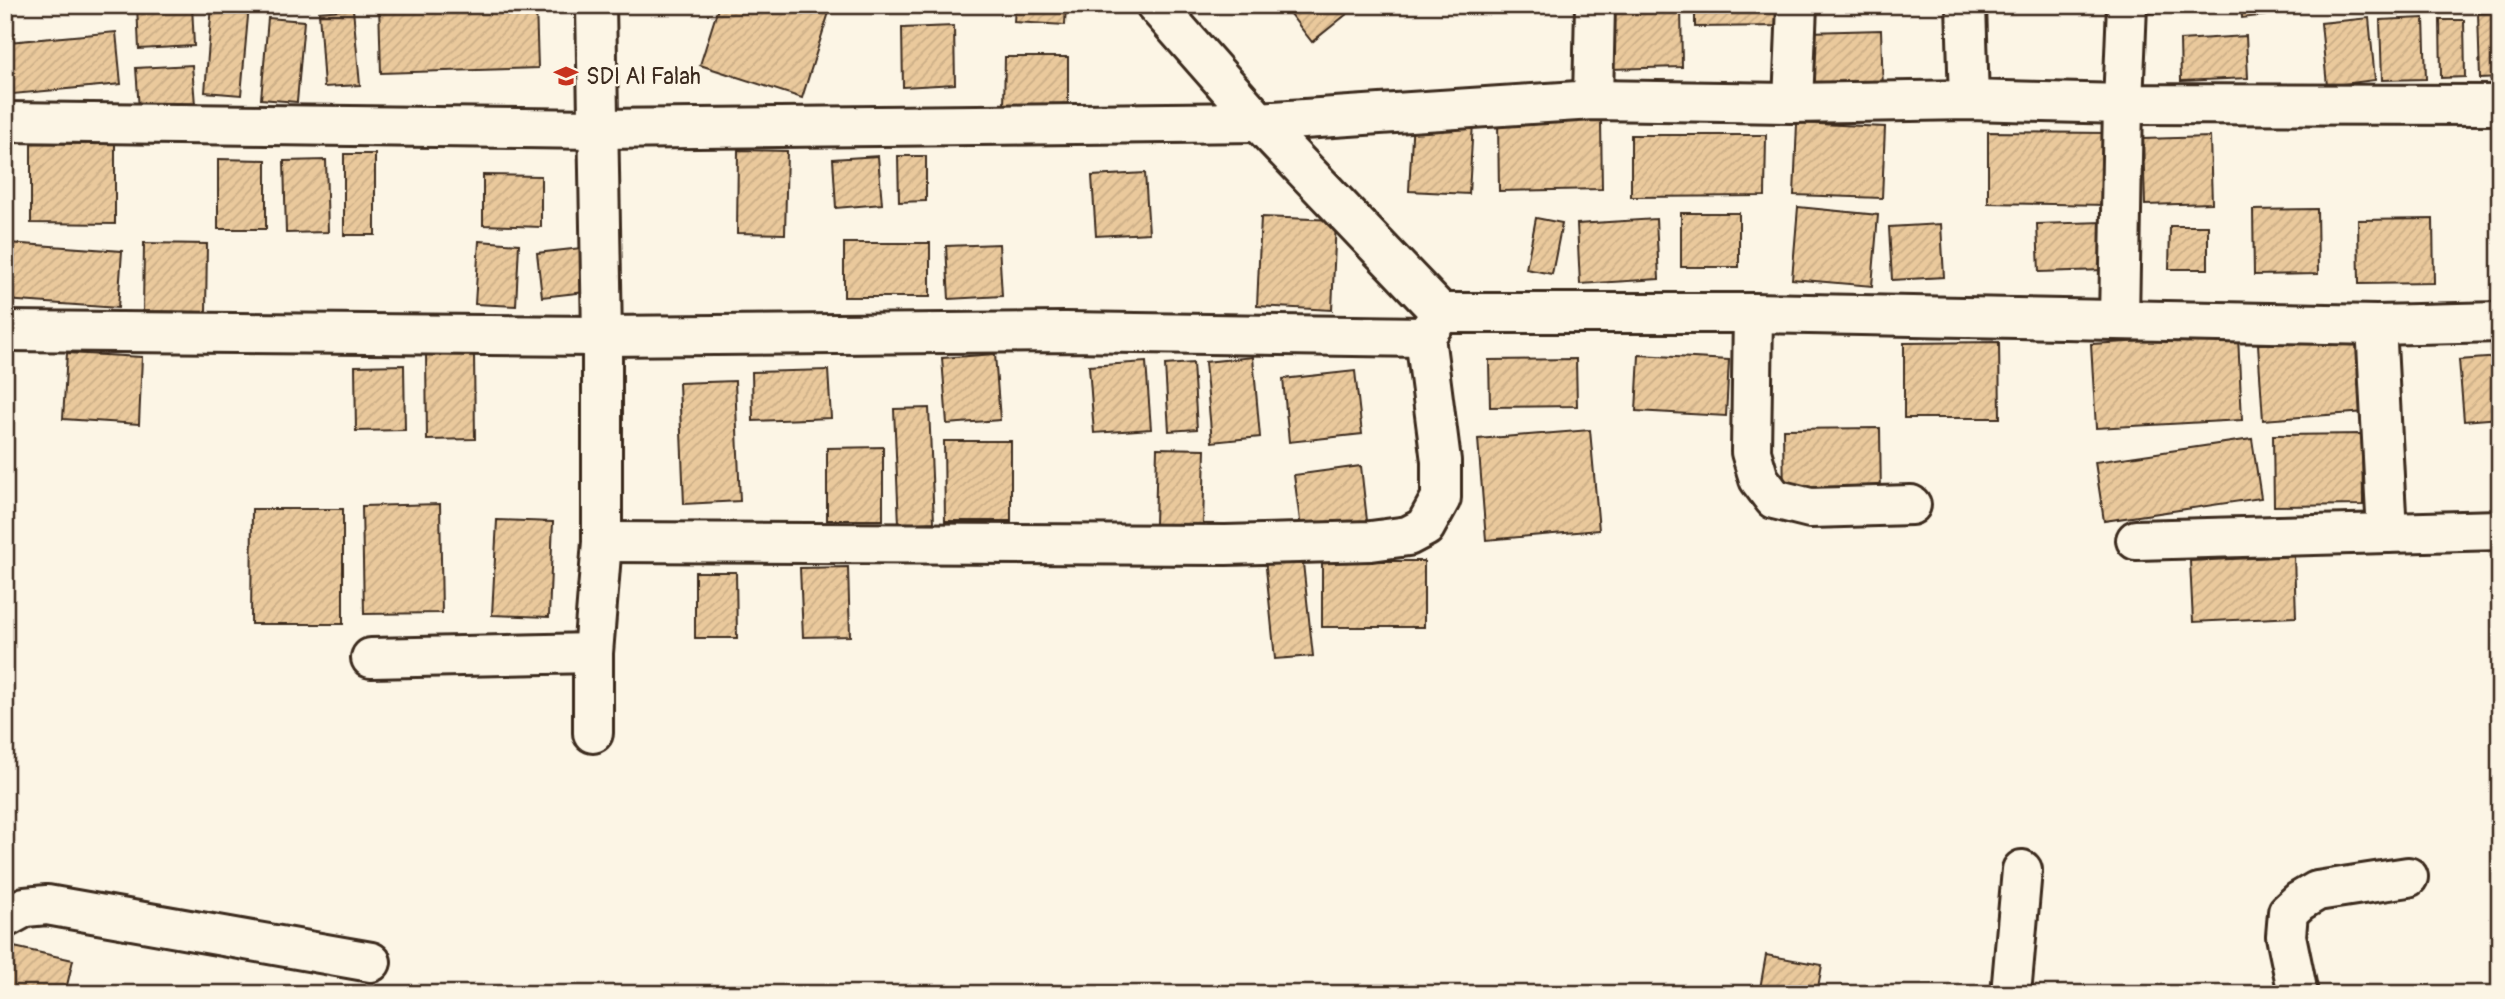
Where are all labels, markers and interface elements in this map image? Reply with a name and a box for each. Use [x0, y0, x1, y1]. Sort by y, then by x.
school or university icon: SDI Al Falah [552, 62, 580, 90]
place label: SDI Al Falah [586, 62, 701, 91]

